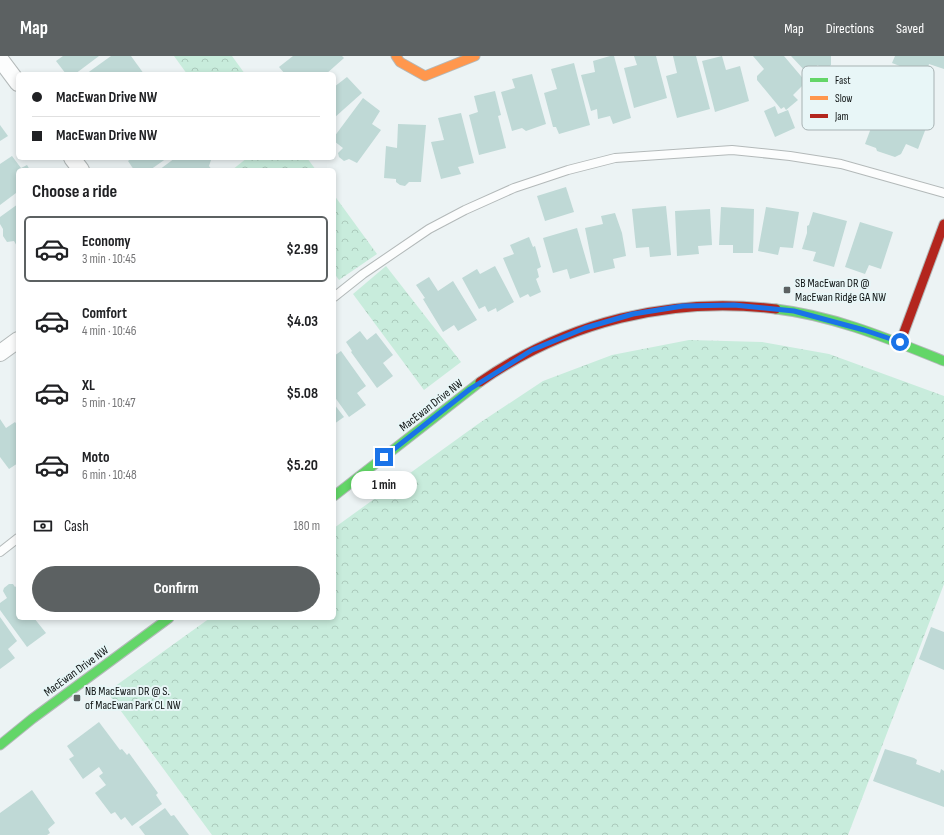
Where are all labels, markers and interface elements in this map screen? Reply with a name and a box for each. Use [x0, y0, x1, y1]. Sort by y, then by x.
text: Map [20, 17, 48, 40]
text: Map [784, 20, 804, 37]
text: Directions [826, 20, 874, 37]
text: Saved [896, 20, 924, 37]
legend [802, 66, 934, 130]
text: Fast [835, 74, 851, 87]
text: MacEwan Drive NW [56, 88, 157, 107]
text: Slow [835, 92, 852, 105]
text: Jam [834, 110, 849, 123]
text: MacEwan Drive NW [56, 126, 157, 145]
text: Choose a ride [32, 181, 117, 202]
icon: car [34, 231, 70, 267]
text: Economy [82, 232, 131, 251]
text: $2.99 [286, 240, 318, 259]
text: 3 min · 10:45 [82, 251, 136, 267]
place label: SB MacEwan DR @ MacEwan Ridge GA NW [795, 276, 886, 305]
marker: SB MacEwan DR @ MacEwan Ridge GA NW [782, 285, 792, 295]
icon: car [34, 303, 70, 339]
text: Comfort [82, 304, 127, 323]
text: $4.03 [286, 312, 318, 331]
text: 4 min · 10:46 [82, 323, 136, 339]
route start [891, 333, 909, 351]
icon: car [34, 375, 70, 411]
text: XL [82, 376, 95, 395]
street label: MacEwan Drive NW [397, 376, 466, 435]
text: $5.08 [286, 384, 318, 403]
text: 5 min · 10:47 [82, 395, 136, 411]
icon: car [34, 447, 70, 483]
text: Moto [82, 448, 109, 467]
route end [375, 448, 393, 466]
text: $5.20 [286, 456, 318, 475]
text: 6 min · 10:48 [82, 467, 137, 483]
callout: 1 min [351, 471, 417, 499]
text: 1 min [372, 477, 396, 493]
icon: cash [32, 515, 54, 537]
text: Cash [64, 517, 89, 536]
text: 180 m [294, 518, 320, 534]
button: Confirm [32, 566, 320, 612]
street label: MacEwan Drive NW [41, 643, 112, 700]
place label: NB MacEwan DR @ S. of MacEwan Park CL NW [85, 684, 181, 713]
marker: NB MacEwan DR @ S. of MacEwan Park CL NW [72, 693, 82, 703]

